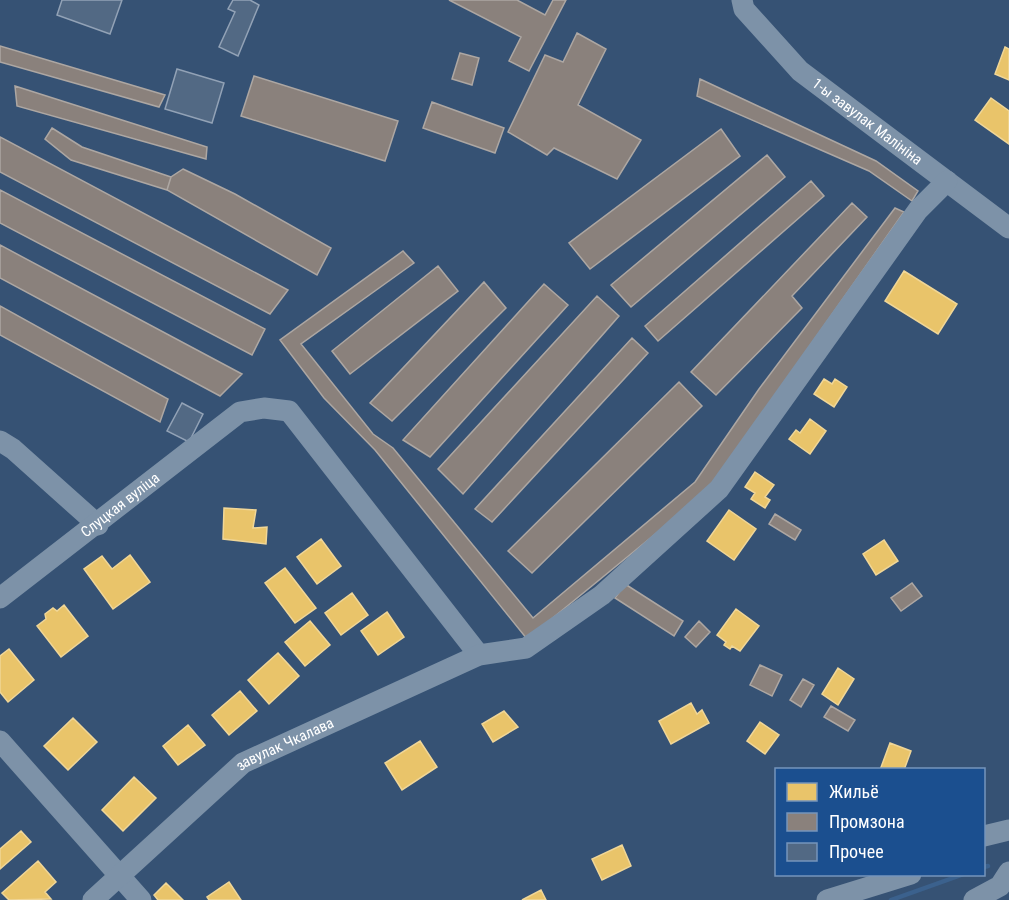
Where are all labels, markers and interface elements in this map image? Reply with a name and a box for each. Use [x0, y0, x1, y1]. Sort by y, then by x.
street label: 1-ы завулак Малініна [809, 74, 926, 169]
street label: Слуцкая вуліца [77, 469, 163, 541]
street label: завулак Чкалава [232, 714, 337, 774]
legend [775, 768, 985, 876]
text: Жильё [829, 781, 879, 802]
text: Промзона [829, 811, 905, 832]
text: Прочее [829, 841, 884, 862]

